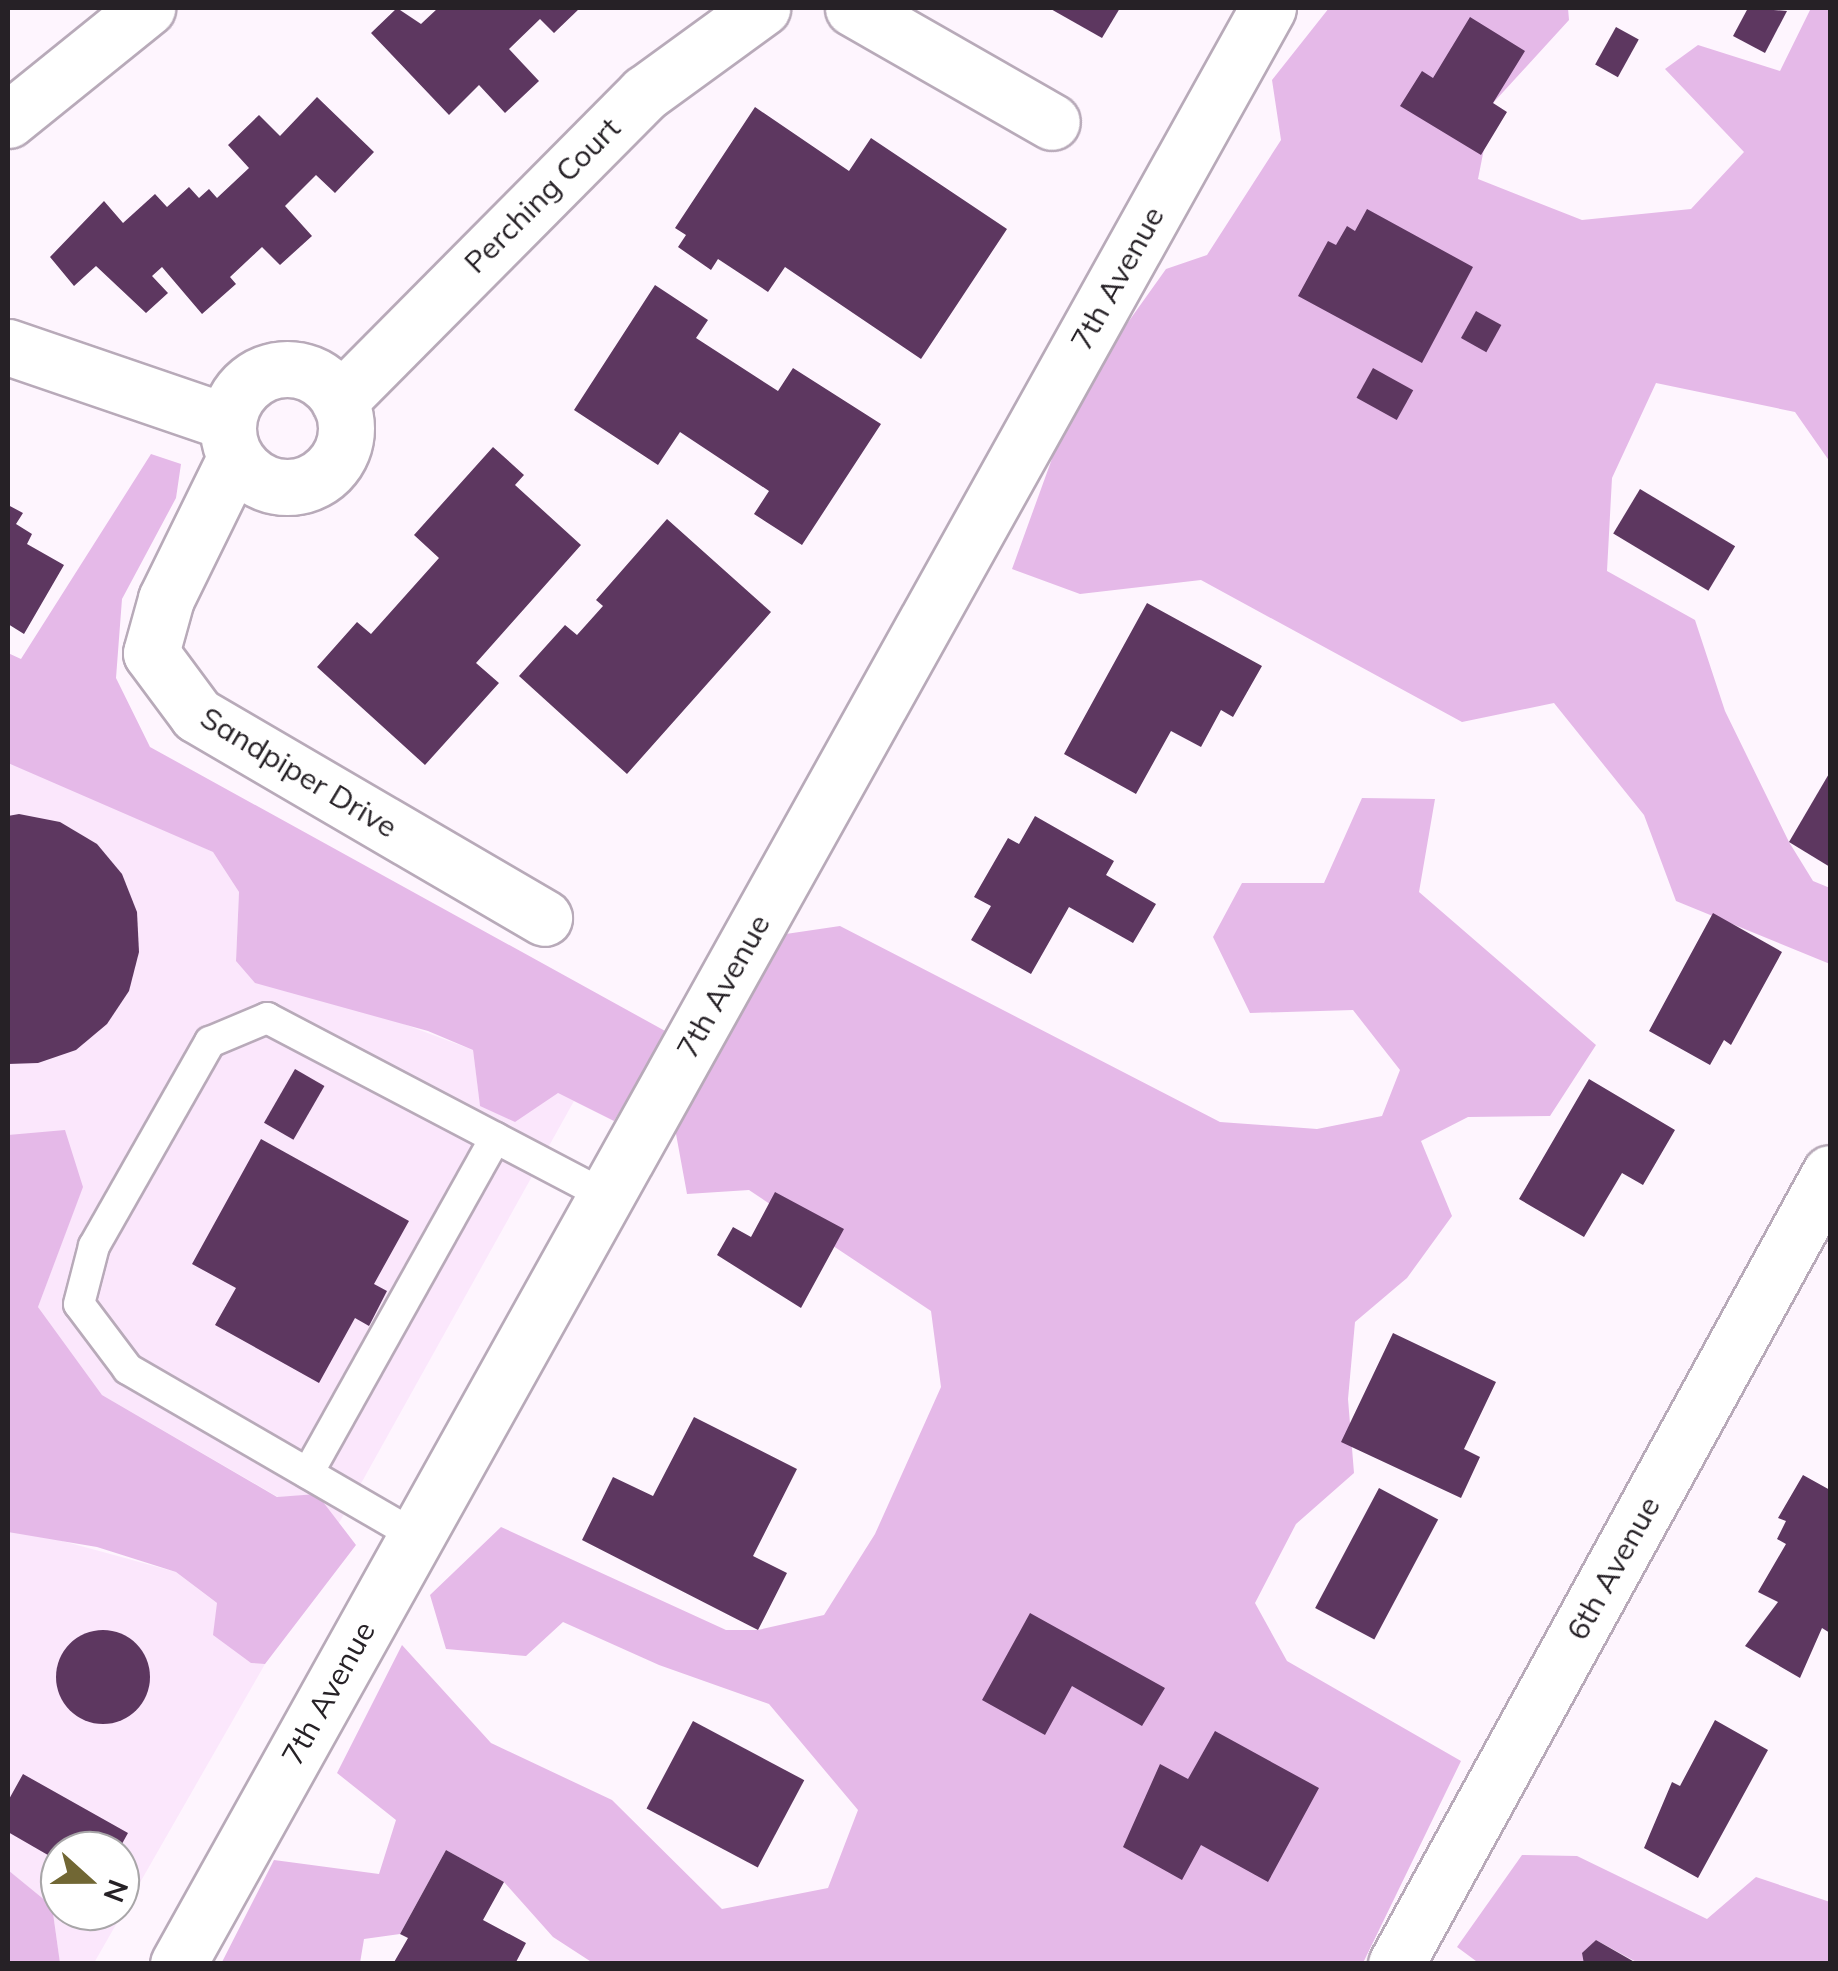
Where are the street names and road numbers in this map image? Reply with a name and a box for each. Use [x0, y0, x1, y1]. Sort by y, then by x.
street label: Perching Court [457, 110, 627, 280]
street label: 7th Avenue [1063, 200, 1171, 356]
street label: Sandpiper Drive [194, 699, 404, 845]
street label: 7th Avenue [669, 908, 777, 1064]
street label: 6th Avenue [1559, 1490, 1667, 1646]
street label: 7th Avenue [274, 1615, 382, 1771]

